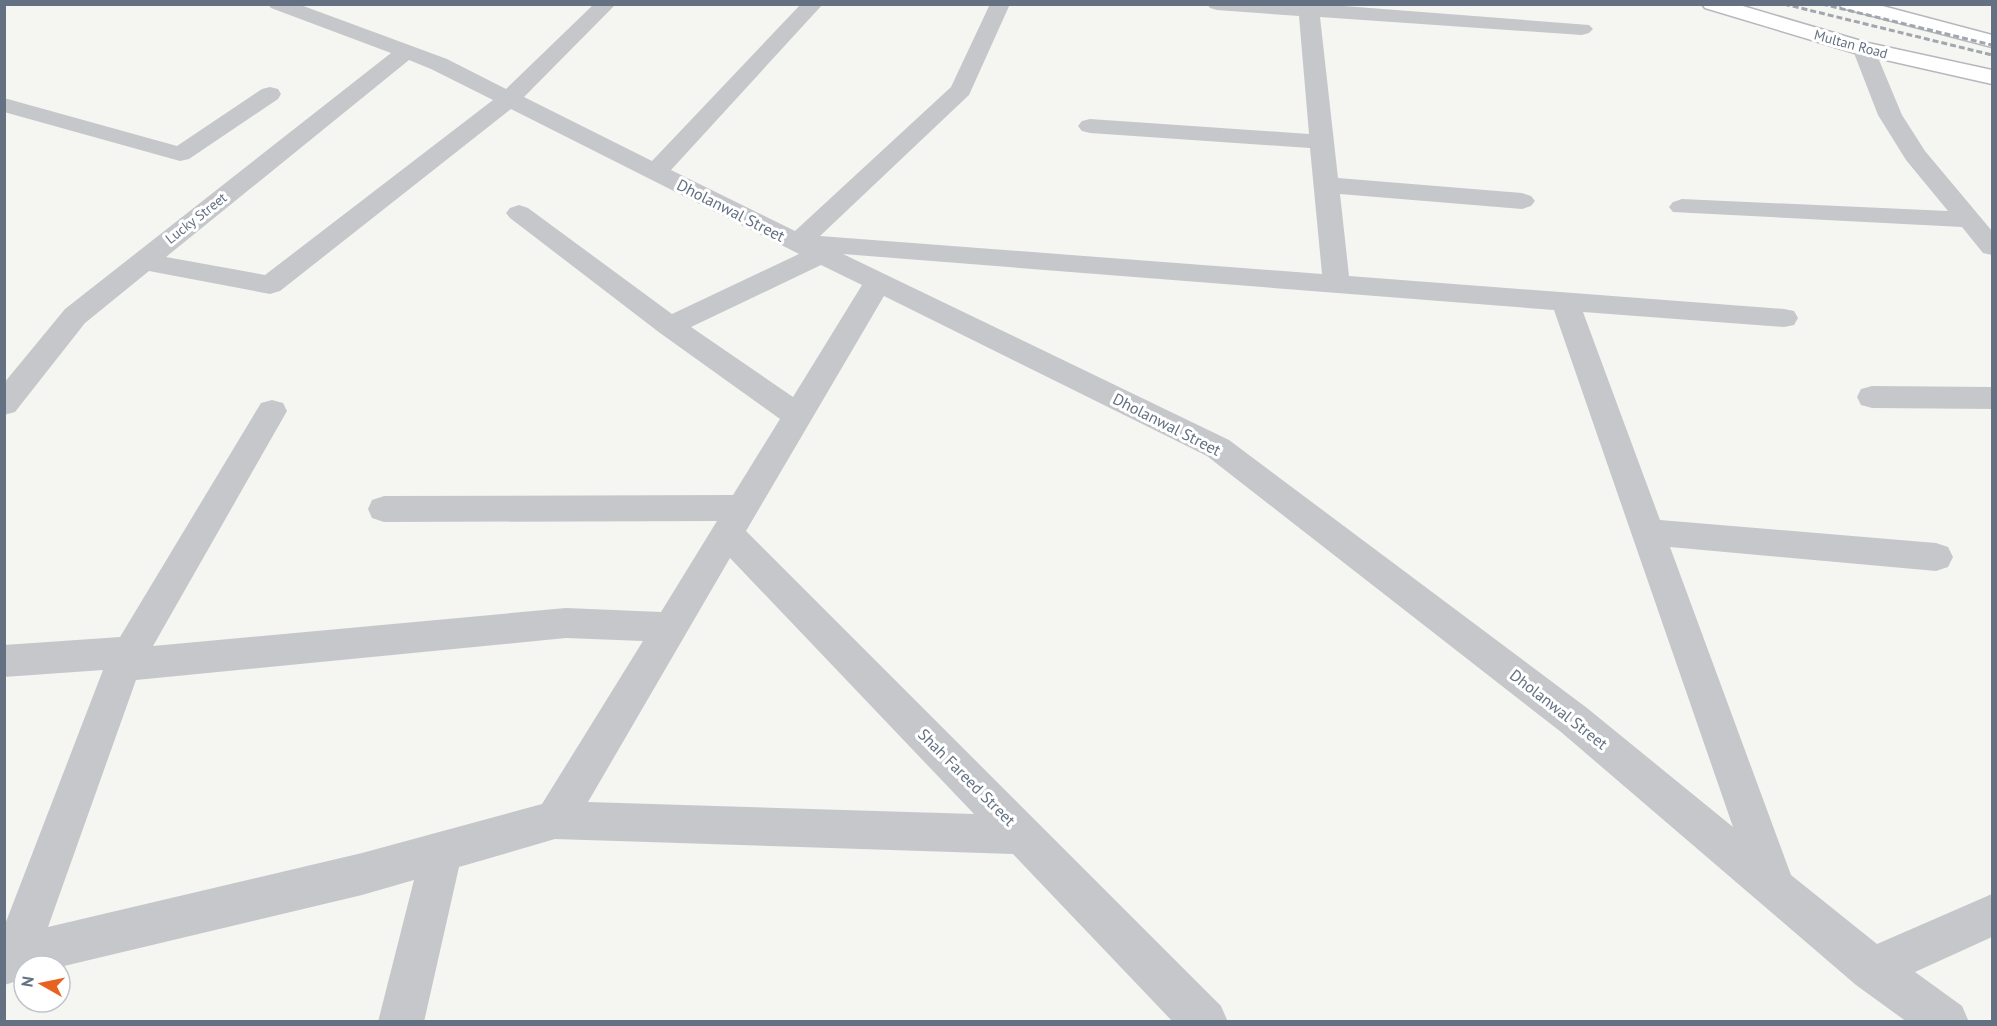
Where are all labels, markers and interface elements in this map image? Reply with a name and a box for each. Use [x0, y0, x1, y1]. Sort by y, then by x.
street label: Multan Road [1812, 26, 1890, 62]
street label: Dholanwal Street [674, 174, 789, 246]
street label: Lucky Street [162, 188, 230, 248]
street label: Dholanwal Street [1110, 388, 1225, 460]
street label: Dholanwal Street [1506, 665, 1612, 754]
street label: Shah Fareed Street [914, 724, 1020, 830]
north arrow [12, 954, 72, 1014]
text: N [16, 975, 38, 988]

